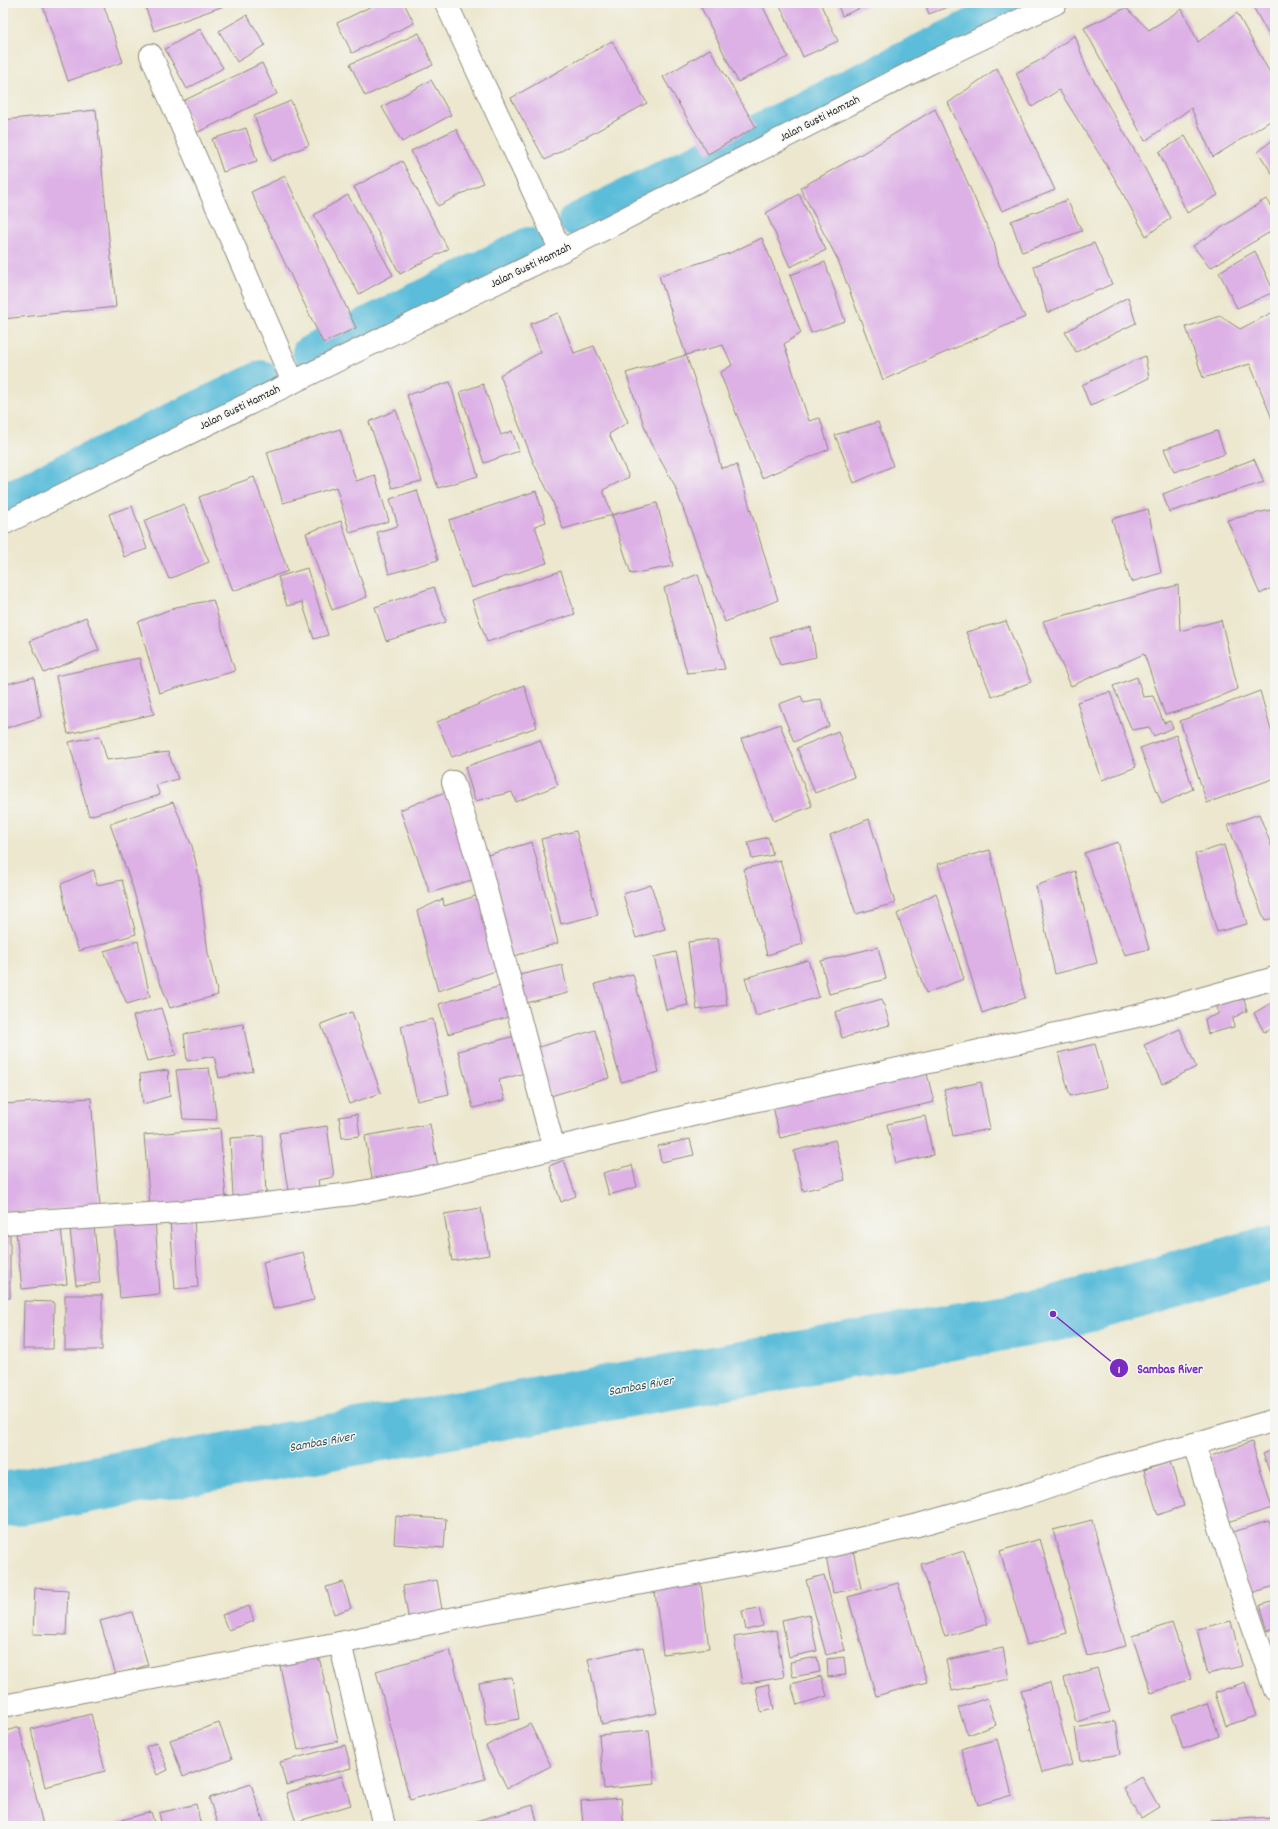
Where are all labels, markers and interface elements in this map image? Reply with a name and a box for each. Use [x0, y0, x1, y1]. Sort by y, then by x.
street label: Jalan Gusti Hamzah [777, 91, 863, 147]
street label: Jalan Gusti Hamzah [488, 239, 574, 293]
street label: Jalan Gusti Hamzah [197, 381, 283, 435]
callout: Sambas River [1109, 1356, 1211, 1381]
text: Sambas River [1137, 1361, 1204, 1380]
text: 1 [1118, 1362, 1121, 1379]
water label: Sambas River [607, 1372, 677, 1402]
water label: Sambas River [288, 1428, 358, 1458]

